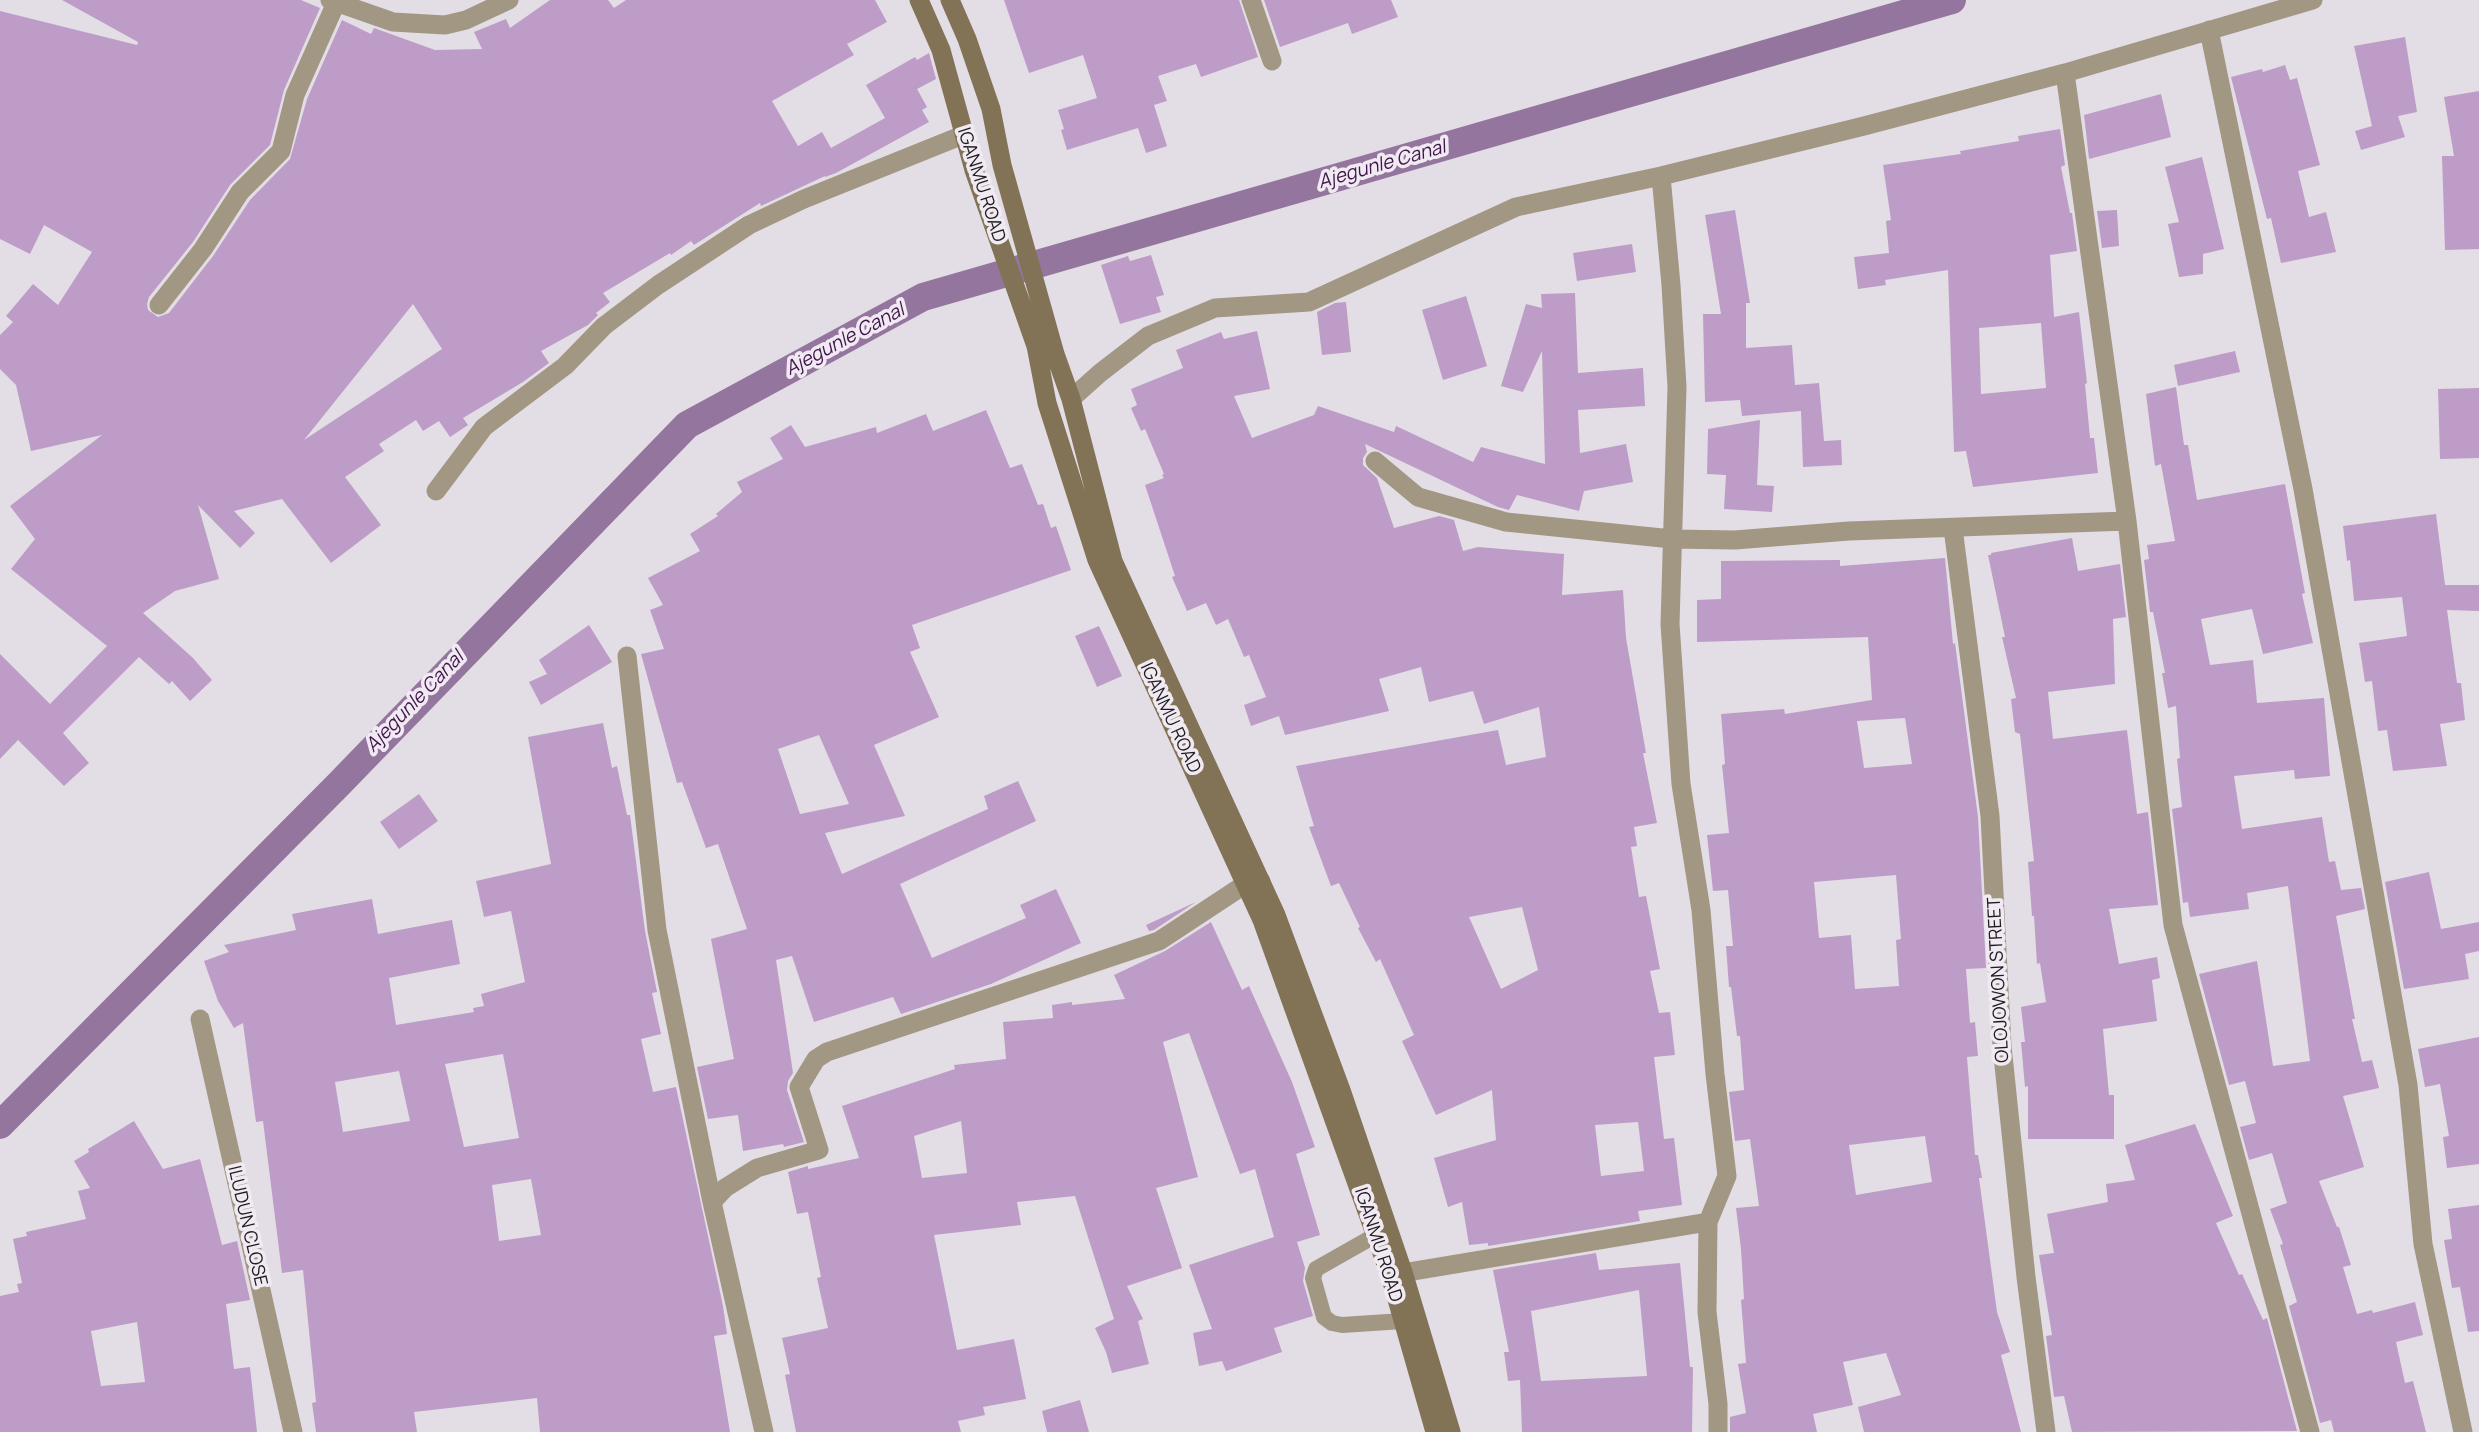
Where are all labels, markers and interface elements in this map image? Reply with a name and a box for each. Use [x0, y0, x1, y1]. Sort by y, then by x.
street label: IGANMU ROAD [952, 125, 1010, 245]
water label: Ajegunle Canal [1316, 136, 1448, 194]
water label: Ajegunle Canal [782, 299, 908, 381]
water label: Ajegunle Canal [361, 647, 469, 757]
street label: IGANMU ROAD [1135, 659, 1205, 777]
street label: OLOJOWON STREET [1984, 897, 2014, 1063]
street label: ILUDUN CLOSE [223, 1164, 271, 1288]
street label: IGANMU ROAD [1349, 1185, 1407, 1305]

